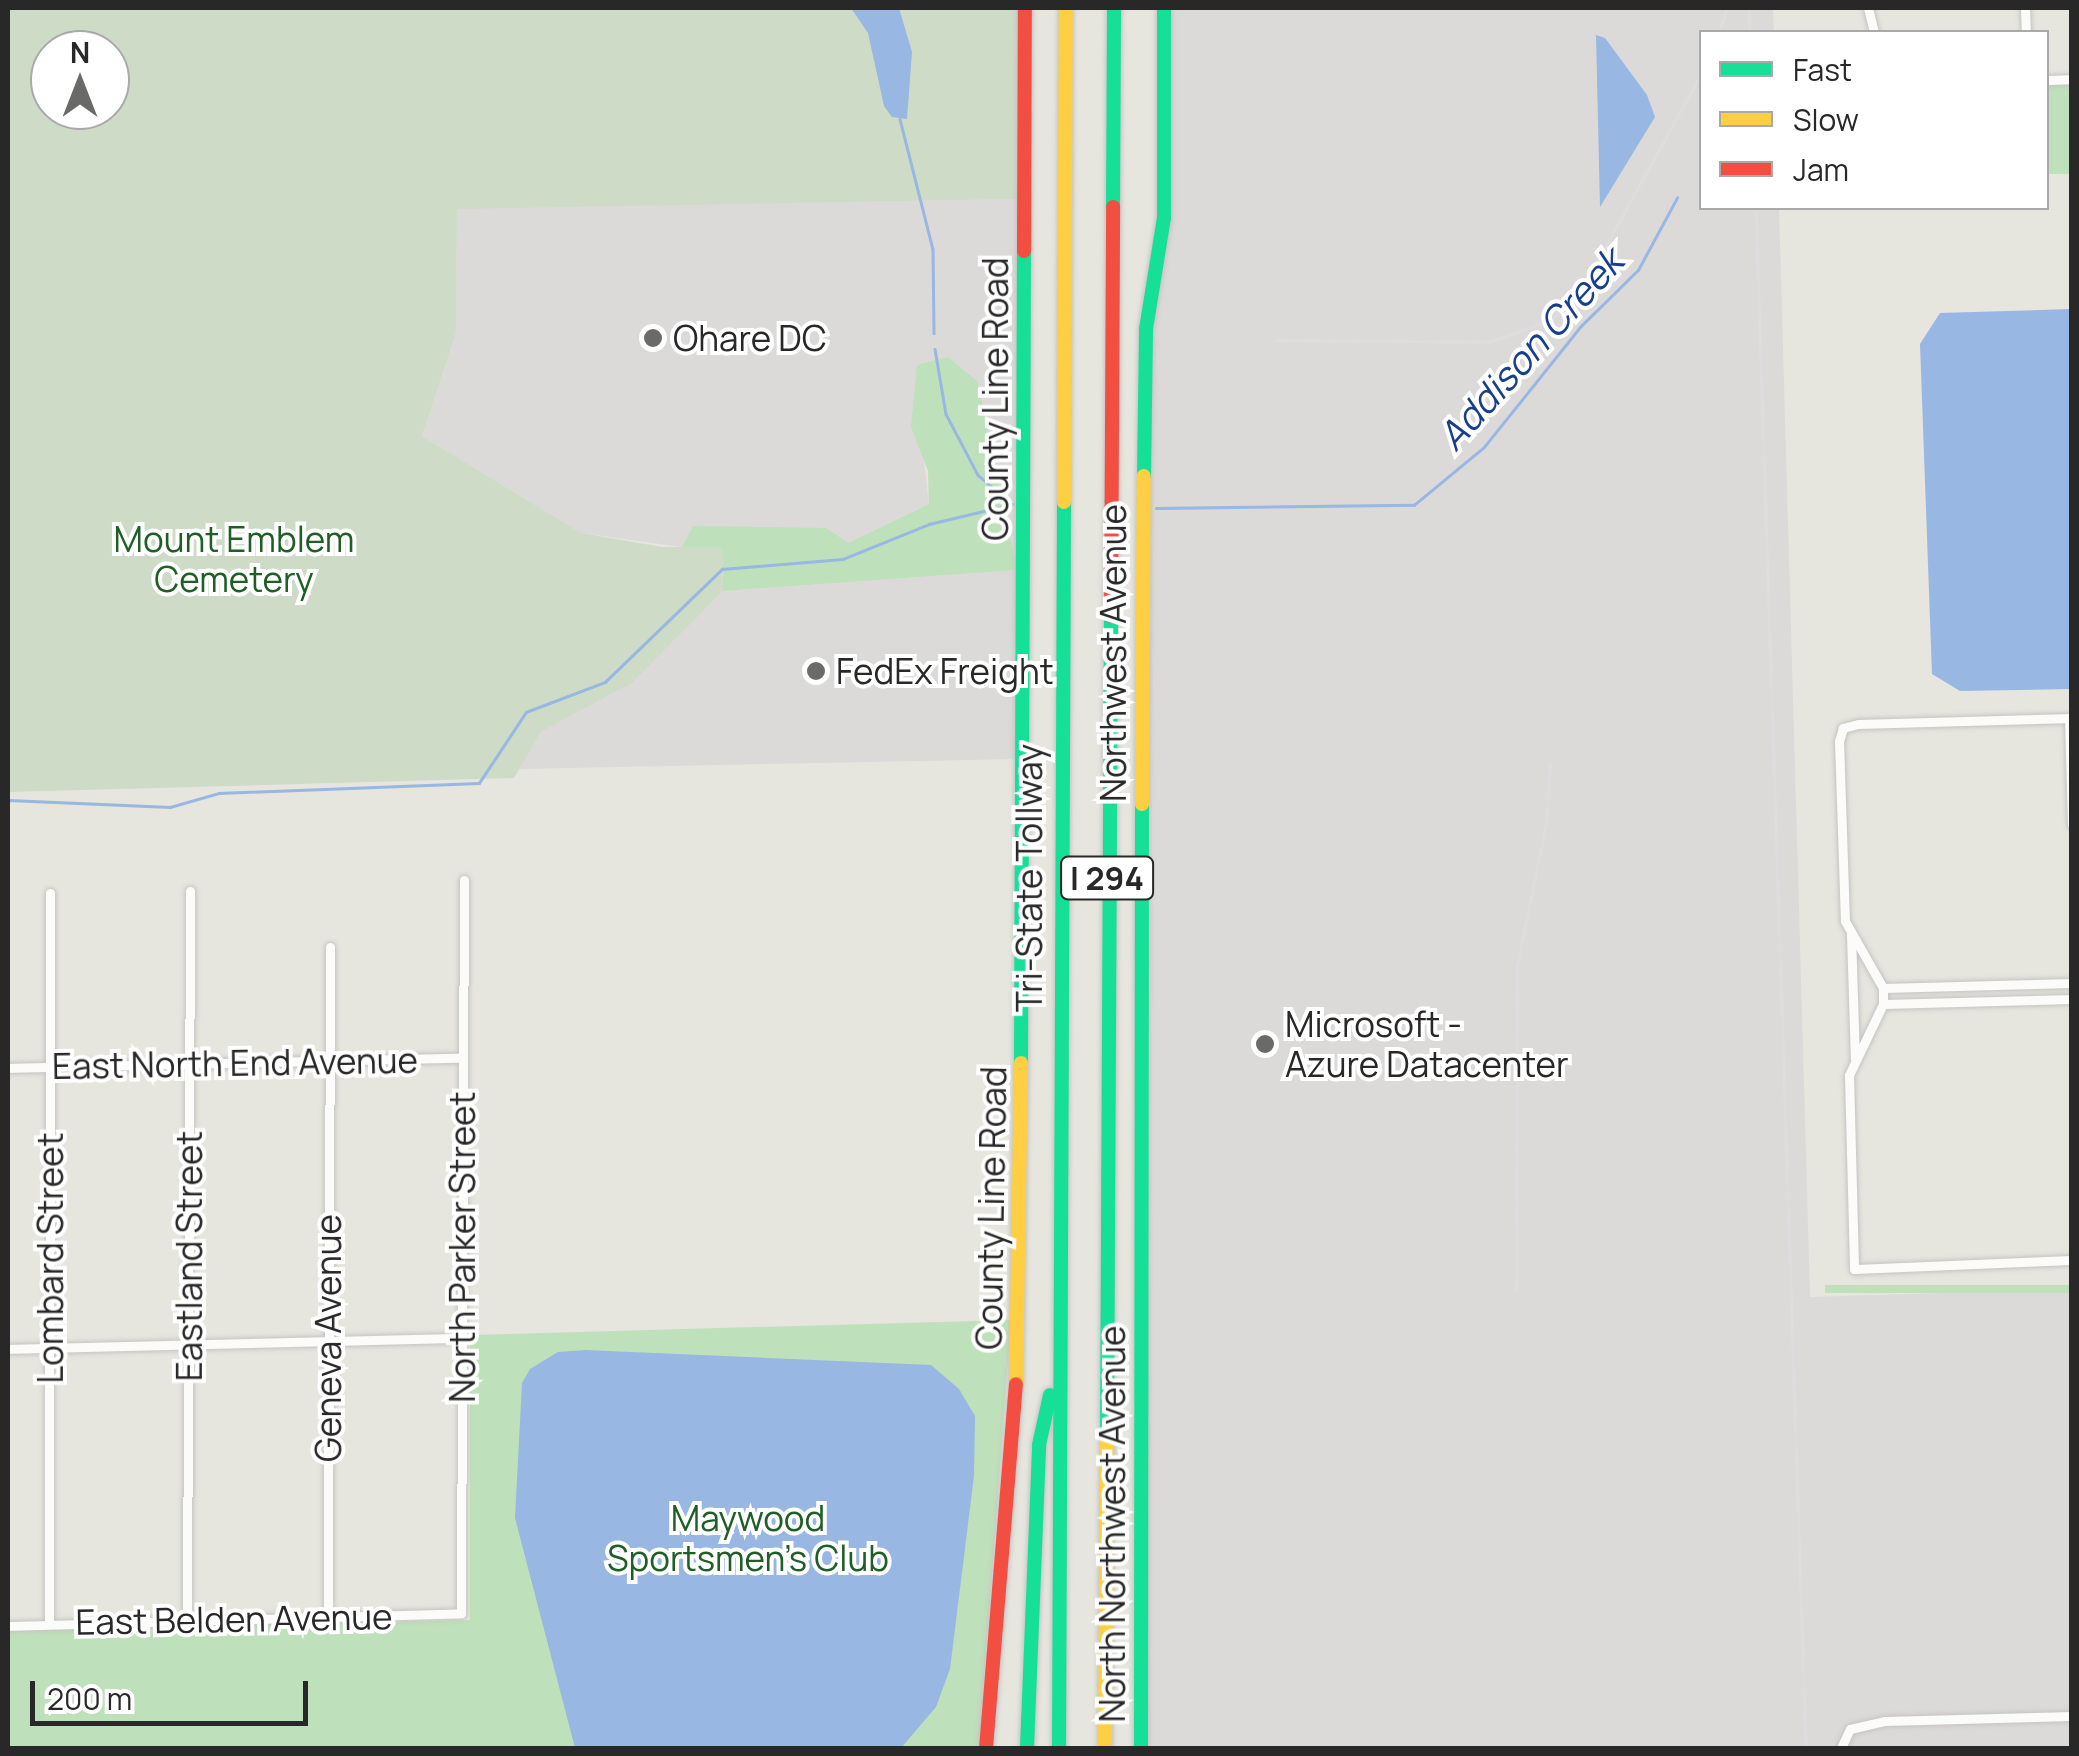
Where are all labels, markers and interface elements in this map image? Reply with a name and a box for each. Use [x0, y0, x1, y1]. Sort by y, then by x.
north arrow [30, 30, 130, 130]
legend [1699, 30, 2049, 210]
text: N [70, 33, 90, 71]
text: Fast [1793, 49, 1852, 90]
text: Slow [1793, 99, 1859, 140]
text: Jam [1793, 149, 1849, 190]
water label: Addison Creek [1428, 239, 1632, 459]
street label: County Line Road [974, 257, 1016, 541]
place label: Ohare DC [673, 317, 827, 359]
marker: Ohare DC [642, 327, 664, 349]
street label: Northwest Avenue [1092, 504, 1134, 802]
park label: Mount Emblem Cemetery [114, 518, 354, 600]
place label: FedEx Freight [836, 650, 1054, 692]
marker: FedEx Freight [805, 660, 827, 682]
street label: Tri-State Tollway [1008, 744, 1050, 1012]
road number: I 294 [1060, 851, 1154, 905]
place label: Microsoft - Azure Datacenter [1285, 1003, 1569, 1085]
marker: Microsoft - Azure Datacenter [1254, 1033, 1276, 1055]
street label: East North End Avenue [52, 1039, 418, 1087]
street label: County Line Road [968, 1066, 1014, 1350]
street label: North Parker Street [441, 1091, 483, 1403]
street label: Eastland Street [168, 1131, 210, 1381]
street label: Lombard Street [29, 1132, 71, 1384]
street label: Geneva Avenue [307, 1214, 349, 1462]
street label: North Northwest Avenue [1091, 1325, 1133, 1723]
park label: Maywood Sportsmen's Club [607, 1497, 889, 1579]
street label: East Belden Avenue [75, 1595, 393, 1643]
scale bar [35, 1661, 312, 1723]
text: 200 m [47, 1678, 132, 1719]

